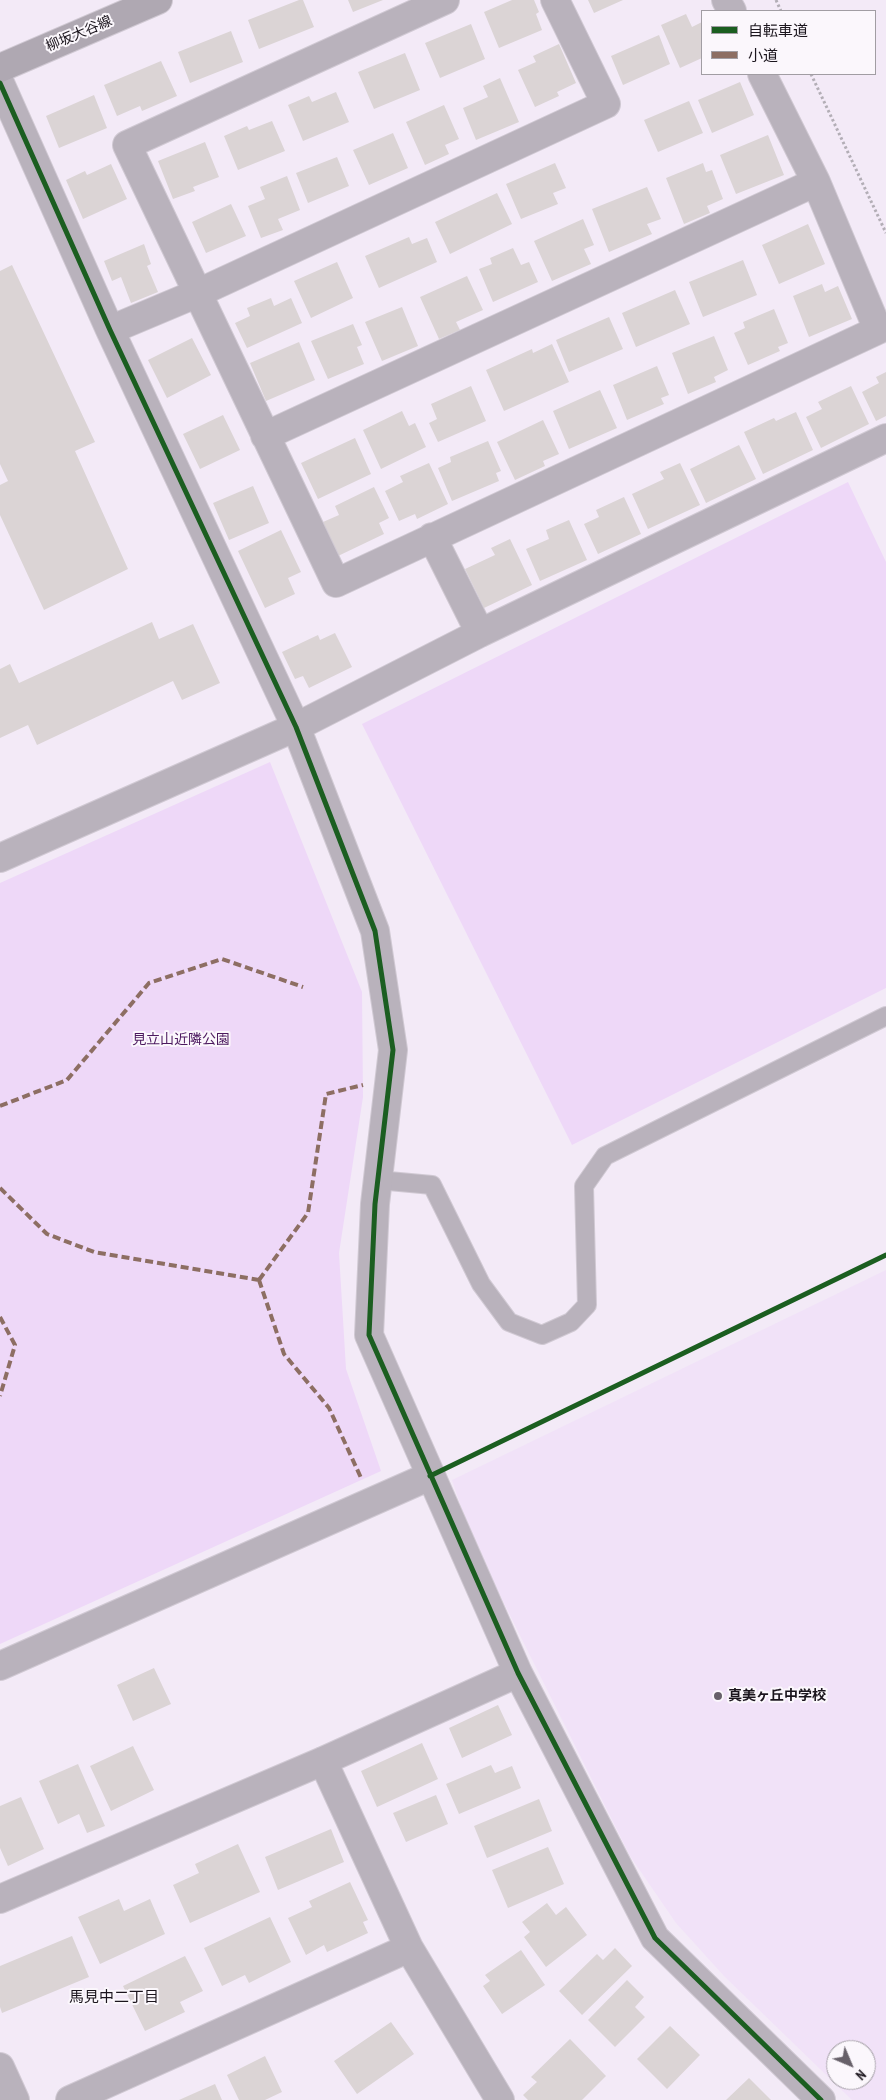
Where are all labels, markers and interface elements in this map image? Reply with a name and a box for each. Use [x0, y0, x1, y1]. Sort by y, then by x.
legend [701, 10, 876, 75]
street label: 柳坂大谷線 [44, 13, 114, 55]
text: 自転車道 [748, 21, 808, 40]
text: 小道 [748, 46, 778, 65]
park label: 見立山近隣公園 [132, 1032, 230, 1048]
place label: 真美ヶ丘中学校 [728, 1688, 826, 1704]
marker: 真美ヶ丘中学校 [712, 1690, 724, 1702]
district label: 馬見中二丁目 [69, 1989, 159, 2007]
north arrow [826, 2040, 876, 2090]
text: N [852, 2066, 870, 2084]

